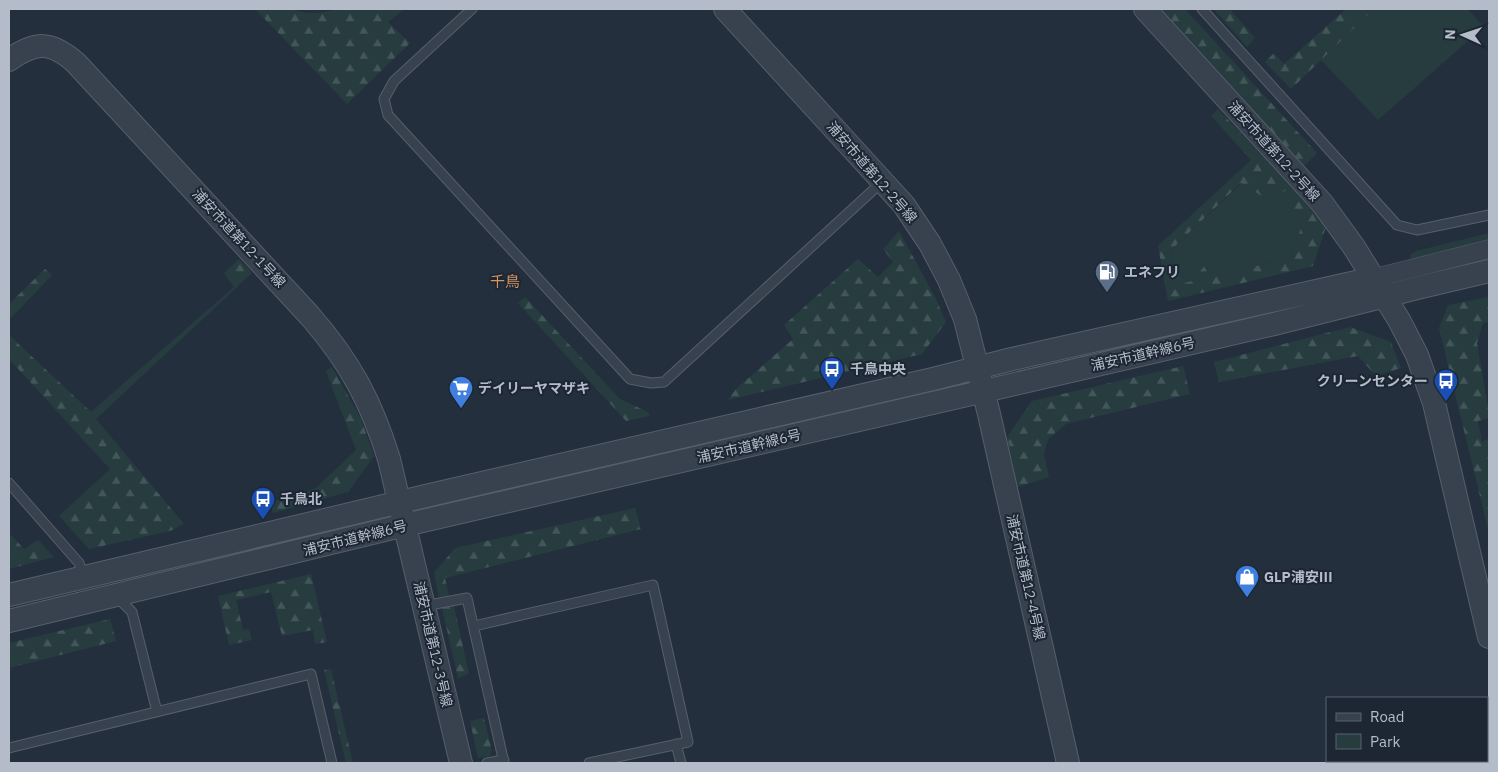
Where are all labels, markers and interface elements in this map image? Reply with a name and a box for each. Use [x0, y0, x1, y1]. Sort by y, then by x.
north arrow [1438, 10, 1488, 60]
text: N [1441, 29, 1459, 40]
street label: 浦安市道第12-2号線 [1224, 97, 1324, 205]
street label: 浦安市道第12-2号線 [823, 117, 921, 227]
street label: 浦安市道第12-1号線 [188, 185, 290, 291]
fuel station icon: エネフリ [1094, 259, 1120, 293]
place label: エネフリ [1124, 263, 1180, 281]
district label: 千鳥 [490, 272, 520, 291]
street label: 浦安市道幹線6号 [1089, 333, 1197, 375]
bus stop icon: 千鳥中央 [819, 356, 845, 390]
place label: 千鳥中央 [850, 360, 906, 378]
bus stop icon: クリーンセンター [1433, 368, 1459, 402]
place label: クリーンセンター [1317, 372, 1428, 390]
supermarket icon: デイリーヤマザキ [448, 375, 474, 409]
place label: デイリーヤマザキ [478, 379, 590, 397]
street label: 浦安市道幹線6号 [695, 425, 803, 467]
bus stop icon: 千鳥北 [250, 486, 276, 520]
place label: 千鳥北 [280, 490, 322, 508]
street label: 浦安市道第12-4号線 [1003, 512, 1049, 642]
street label: 浦安市道幹線6号 [301, 516, 409, 560]
shop icon: GLP浦安Ⅲ [1234, 564, 1260, 598]
place label: GLP浦安Ⅲ [1264, 568, 1333, 586]
street label: 浦安市道第12-3号線 [410, 579, 456, 709]
legend [1326, 697, 1488, 762]
text: Road [1370, 707, 1405, 726]
text: Park [1370, 732, 1400, 751]

